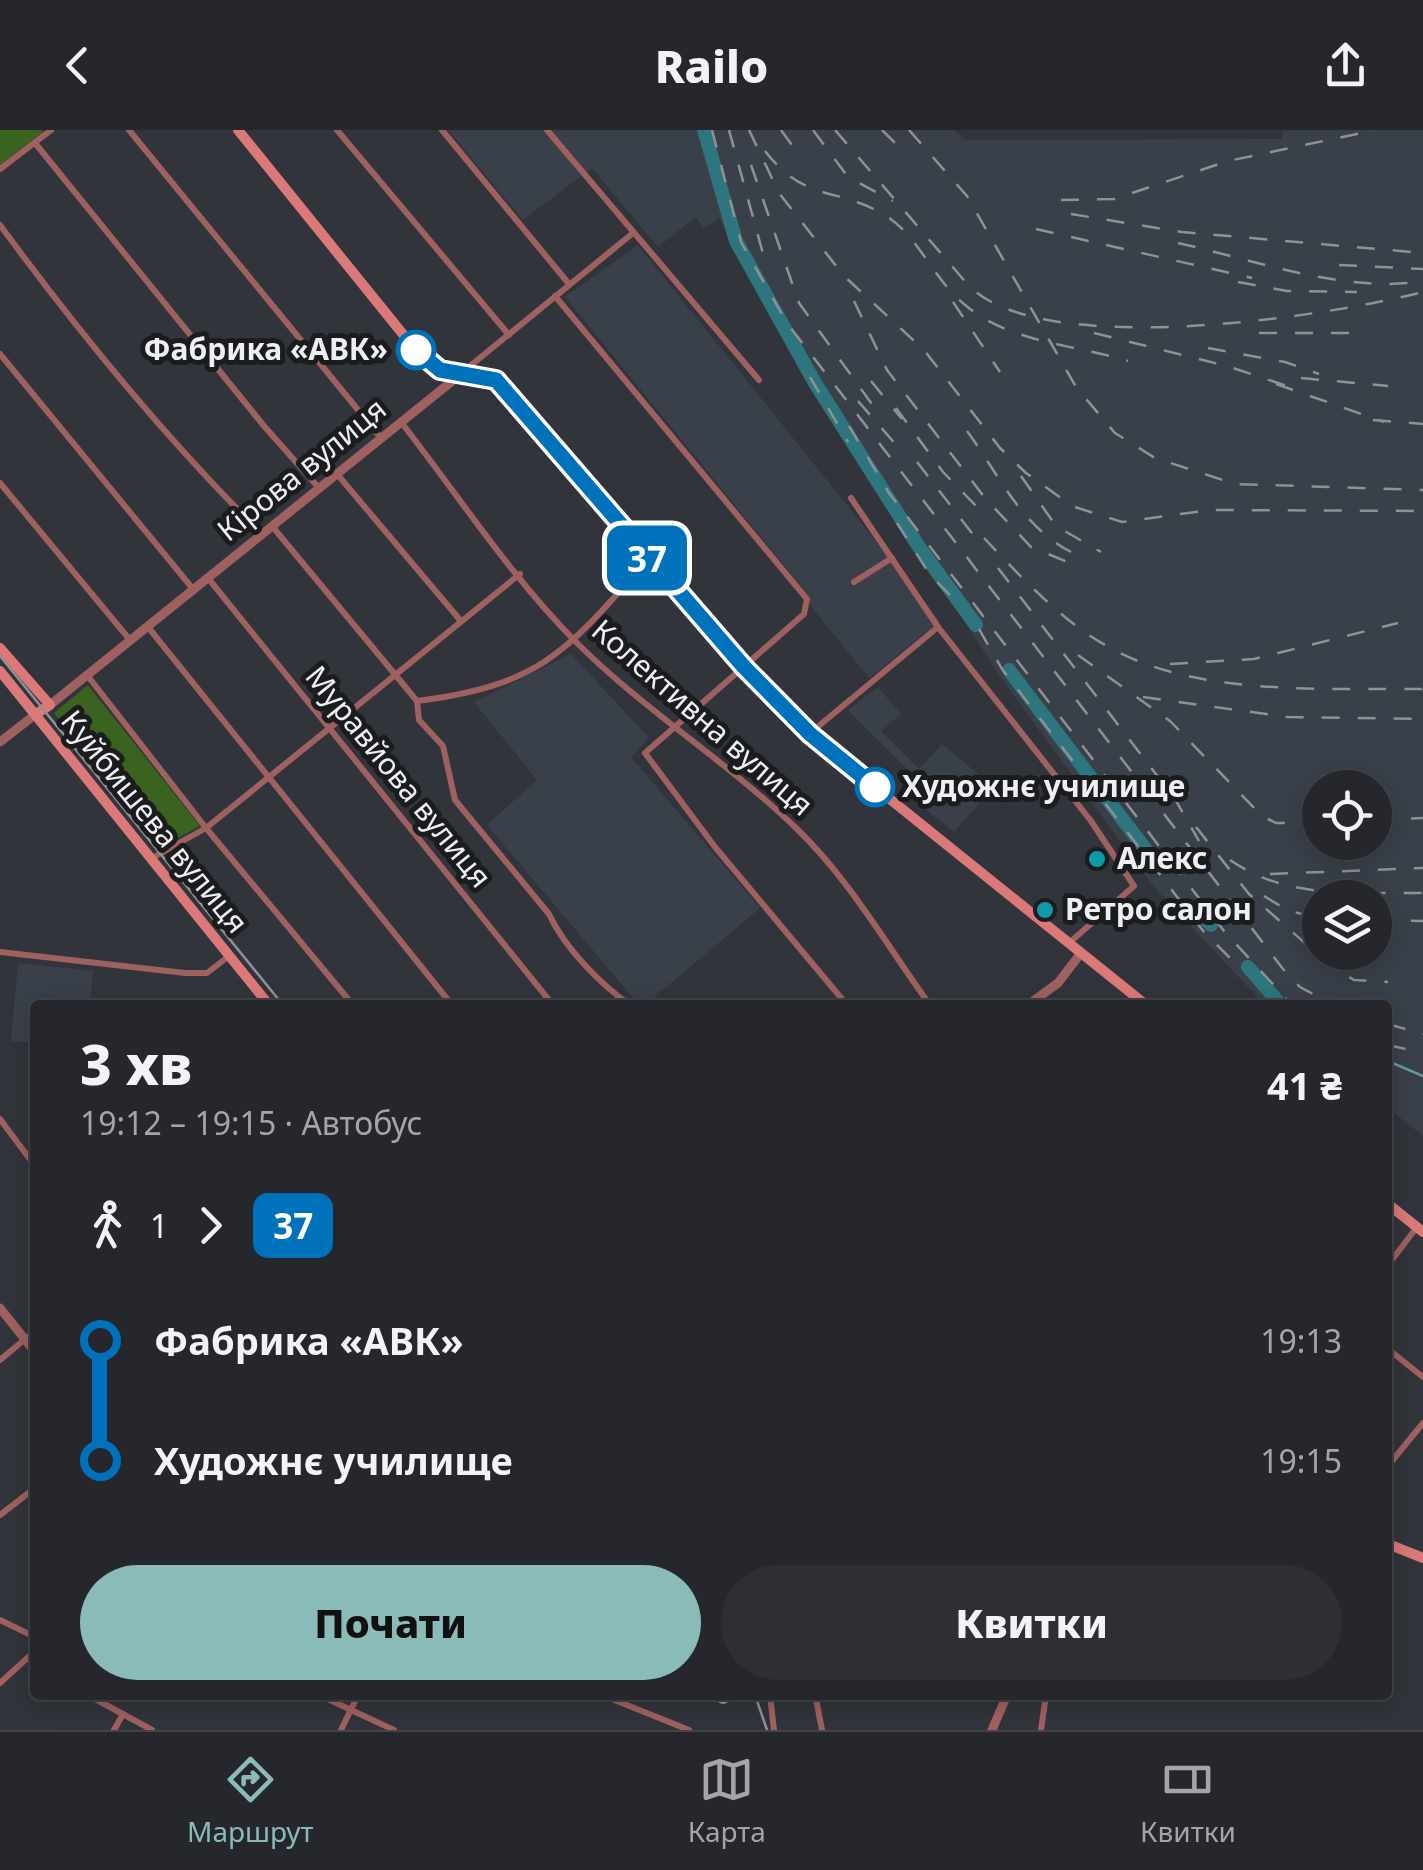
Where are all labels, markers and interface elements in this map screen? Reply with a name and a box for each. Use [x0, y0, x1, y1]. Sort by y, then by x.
text: Railo [655, 35, 768, 96]
icon: back [50, 38, 105, 93]
icon: share [1318, 38, 1373, 93]
place label: Фабрика «АВК» [144, 328, 388, 369]
marker: Фабрика «АВК» [397, 331, 435, 369]
street label: Кірова вулиця [208, 388, 394, 550]
line badge: 37 [602, 526, 692, 590]
text: 37 [627, 535, 667, 582]
street label: Колективна вулиця [584, 609, 822, 824]
street label: Муравйова вулиця [297, 656, 501, 896]
street label: Куйбишева вулиця [52, 701, 258, 941]
place label: Художнє училище [902, 765, 1185, 806]
marker: Художнє училище [856, 768, 894, 806]
map controls [1302, 770, 1392, 970]
button: locate [1302, 770, 1392, 860]
place label: Алекс [1117, 837, 1208, 878]
marker: Алекс [1086, 848, 1108, 870]
button: layers [1302, 880, 1392, 970]
place label: Ретро салон [1065, 888, 1252, 929]
marker: Ретро салон [1034, 899, 1056, 921]
text: 3 хв [80, 1026, 192, 1101]
text: 41 ₴ [1267, 1059, 1342, 1111]
text: 19:12 – 19:15 · Автобус [80, 1101, 422, 1144]
icon: walk [80, 1198, 135, 1253]
icon: forward [183, 1198, 238, 1253]
text: 37 [273, 1202, 313, 1249]
text: 1 [150, 1204, 168, 1247]
text: Фабрика «АВК» [154, 1314, 464, 1366]
text: 19:13 [1260, 1319, 1342, 1362]
text: Художнє училище [154, 1434, 513, 1486]
text: 19:15 [1260, 1439, 1342, 1482]
button: Почати [80, 1565, 701, 1680]
button: Квитки [721, 1565, 1342, 1680]
tab: Маршрут [187, 1752, 314, 1850]
tab: Карта [688, 1752, 766, 1850]
tab: Квитки [1140, 1752, 1236, 1850]

